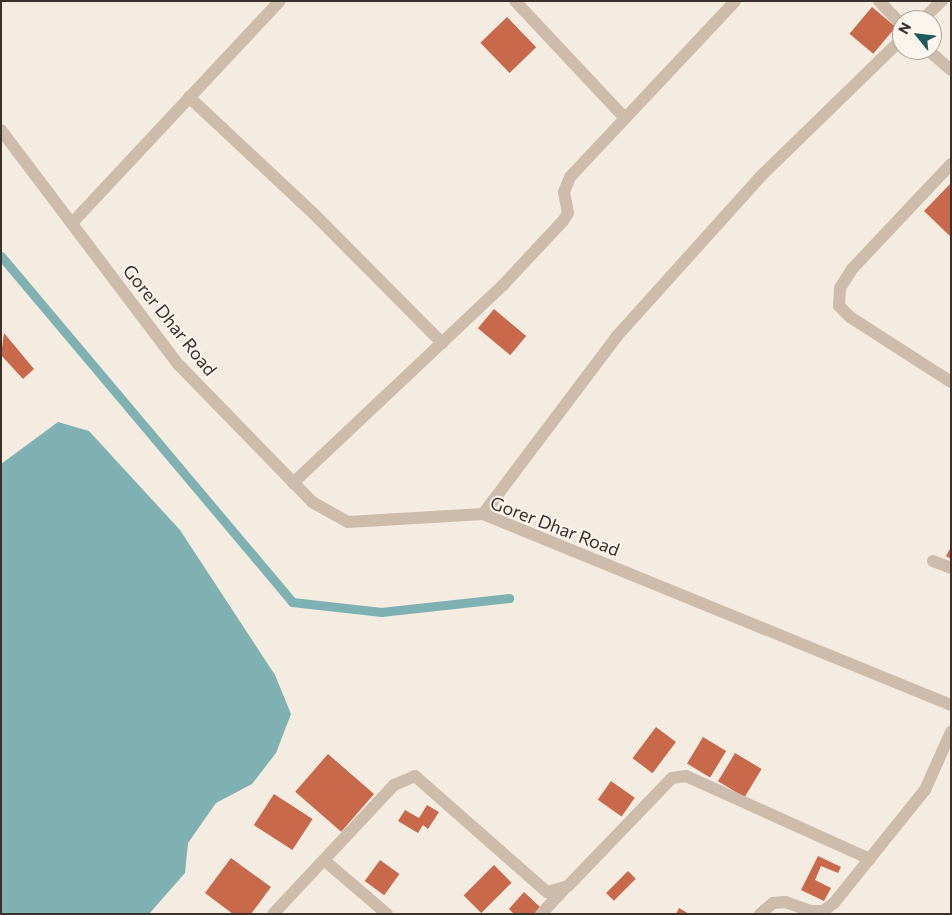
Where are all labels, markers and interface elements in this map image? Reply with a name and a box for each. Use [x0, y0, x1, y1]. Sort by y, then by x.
north arrow [892, 10, 942, 60]
text: N [894, 19, 914, 37]
street label: Gorer Dhar Road [119, 260, 221, 380]
street label: Gorer Dhar Road [487, 491, 623, 561]

